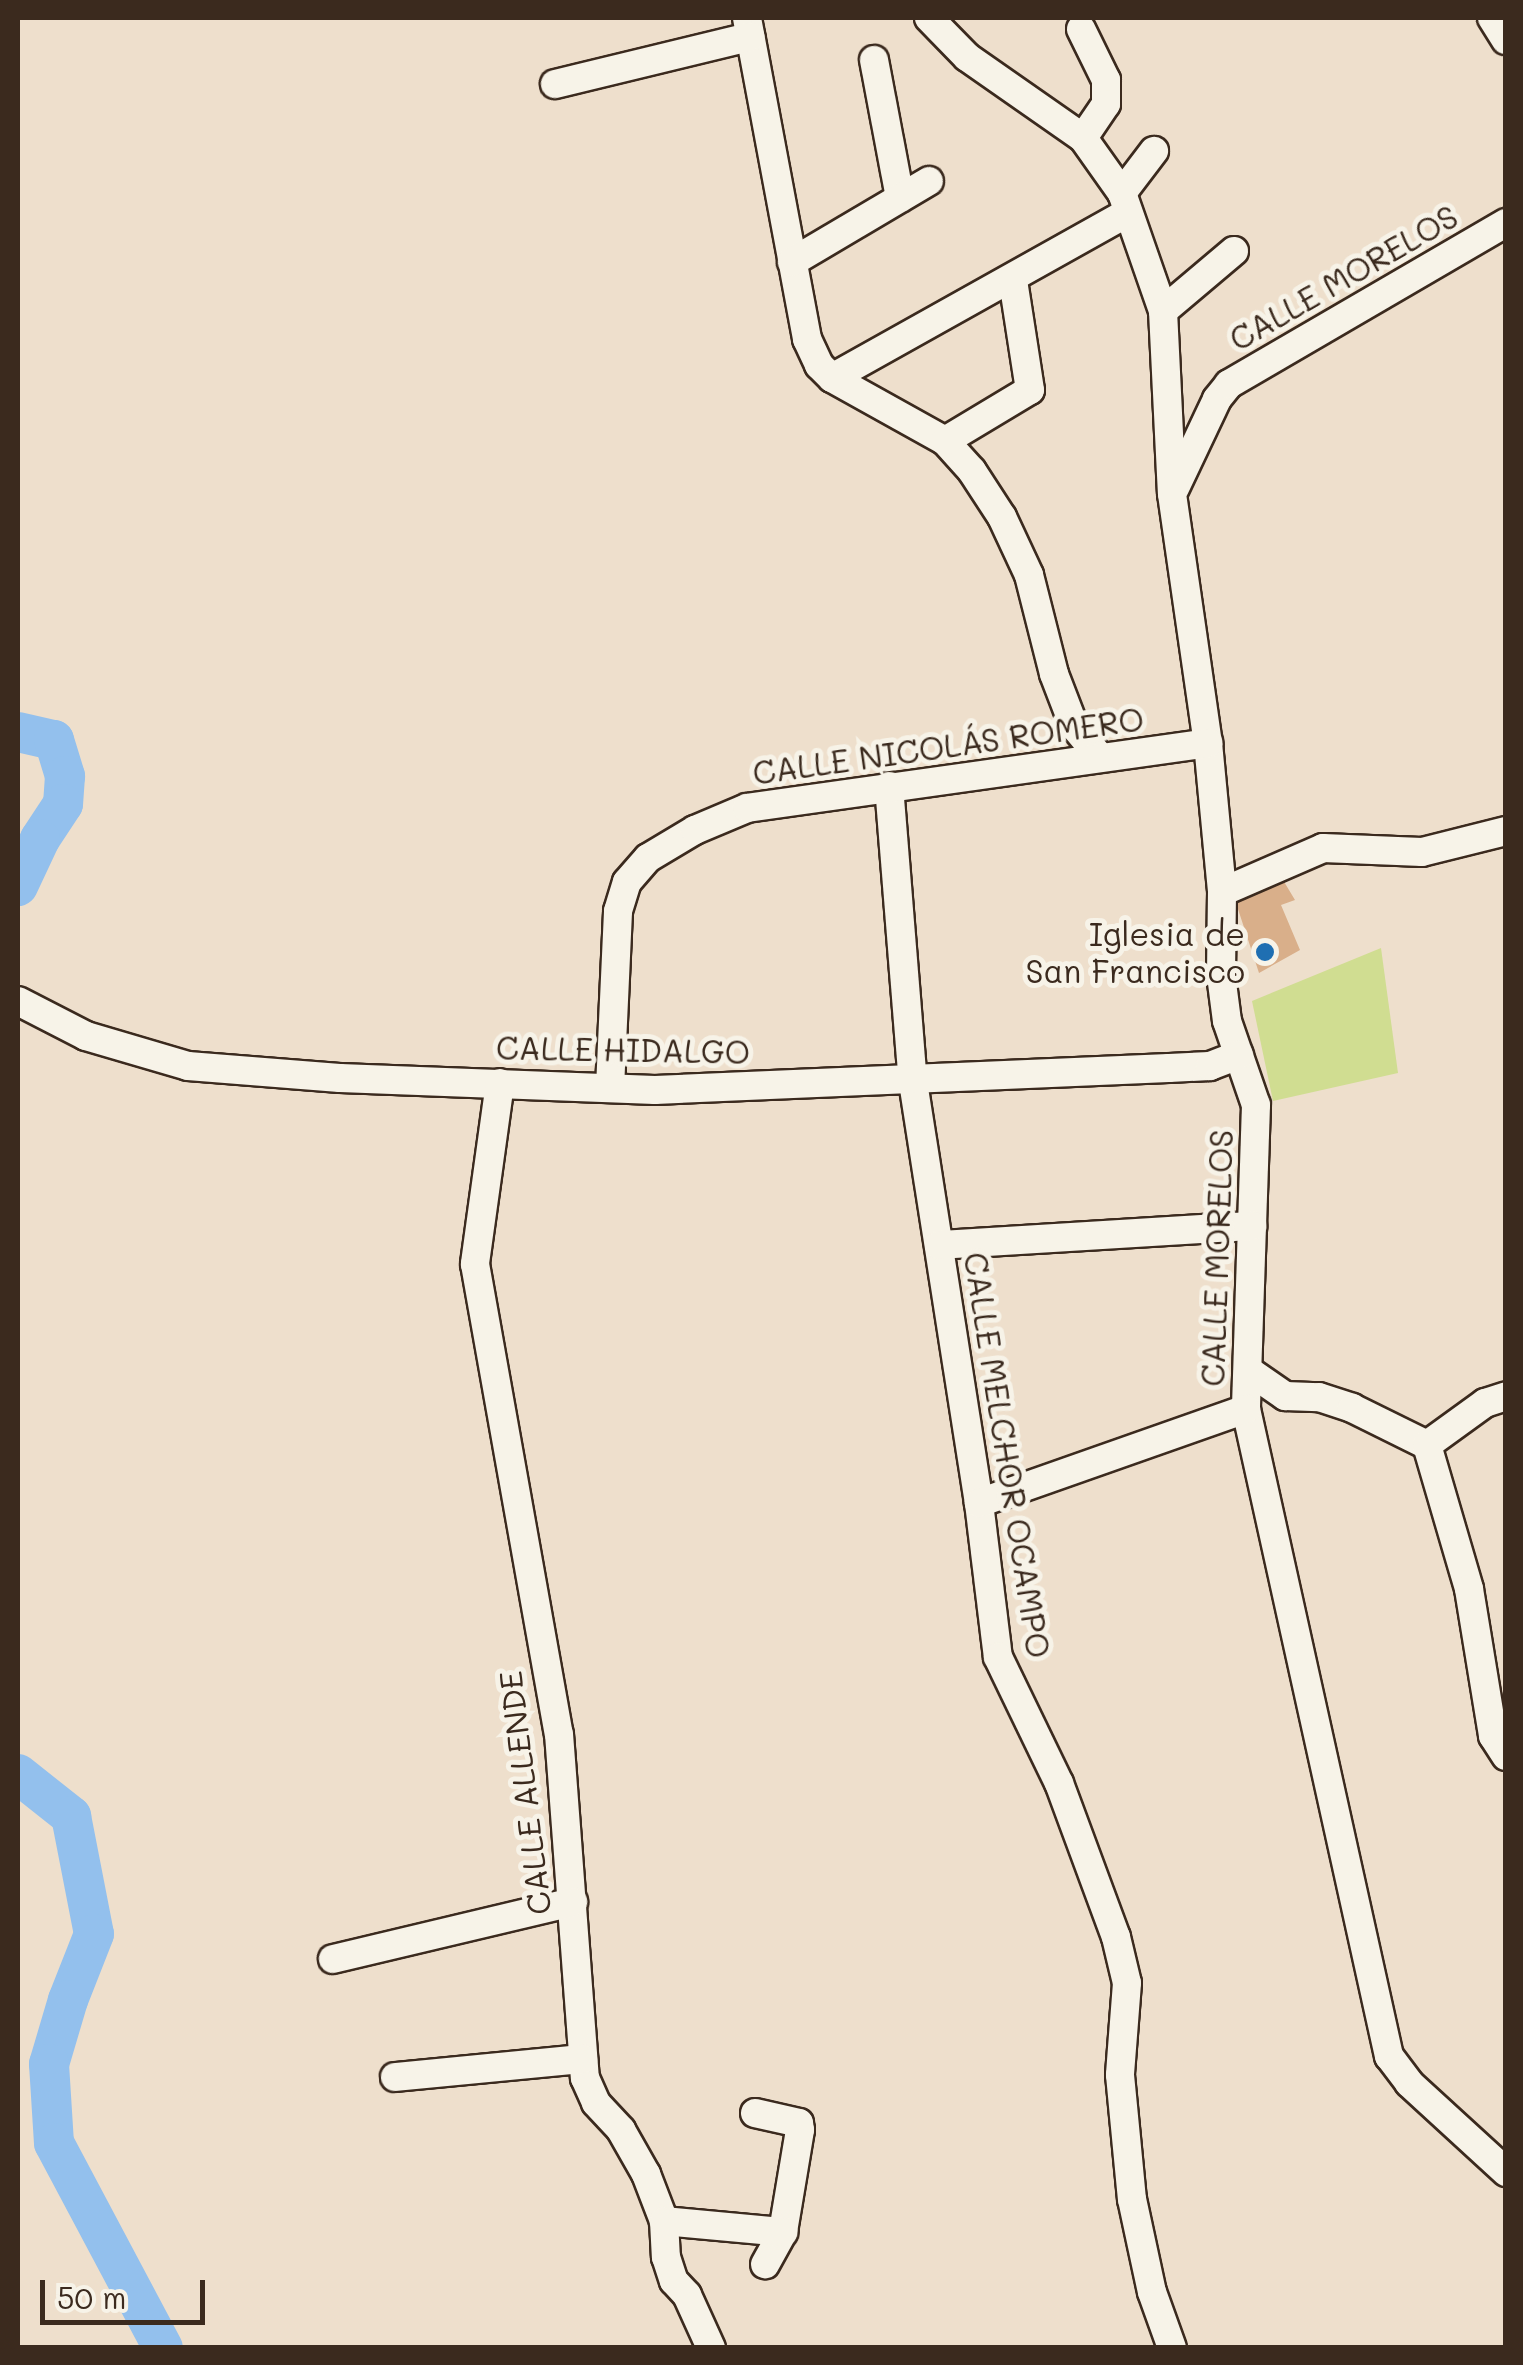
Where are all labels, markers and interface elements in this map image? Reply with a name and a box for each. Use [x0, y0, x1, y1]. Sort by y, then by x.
street label: CALLE MORELOS [1222, 196, 1464, 358]
street label: CALLE NICOLÁS ROMERO [750, 699, 1146, 791]
place label: Iglesia de San Francisco [1026, 915, 1245, 990]
marker: Iglesia de San Francisco [1254, 941, 1276, 963]
street label: CALLE HIDALGO [496, 1028, 750, 1070]
street label: CALLE MORELOS [1192, 1129, 1240, 1387]
street label: CALLE MELCHOR OCAMPO [957, 1249, 1059, 1661]
street label: CALLE ALLENDE [490, 1669, 558, 1917]
scale bar [45, 2260, 210, 2322]
text: 50 m [57, 2277, 127, 2317]

